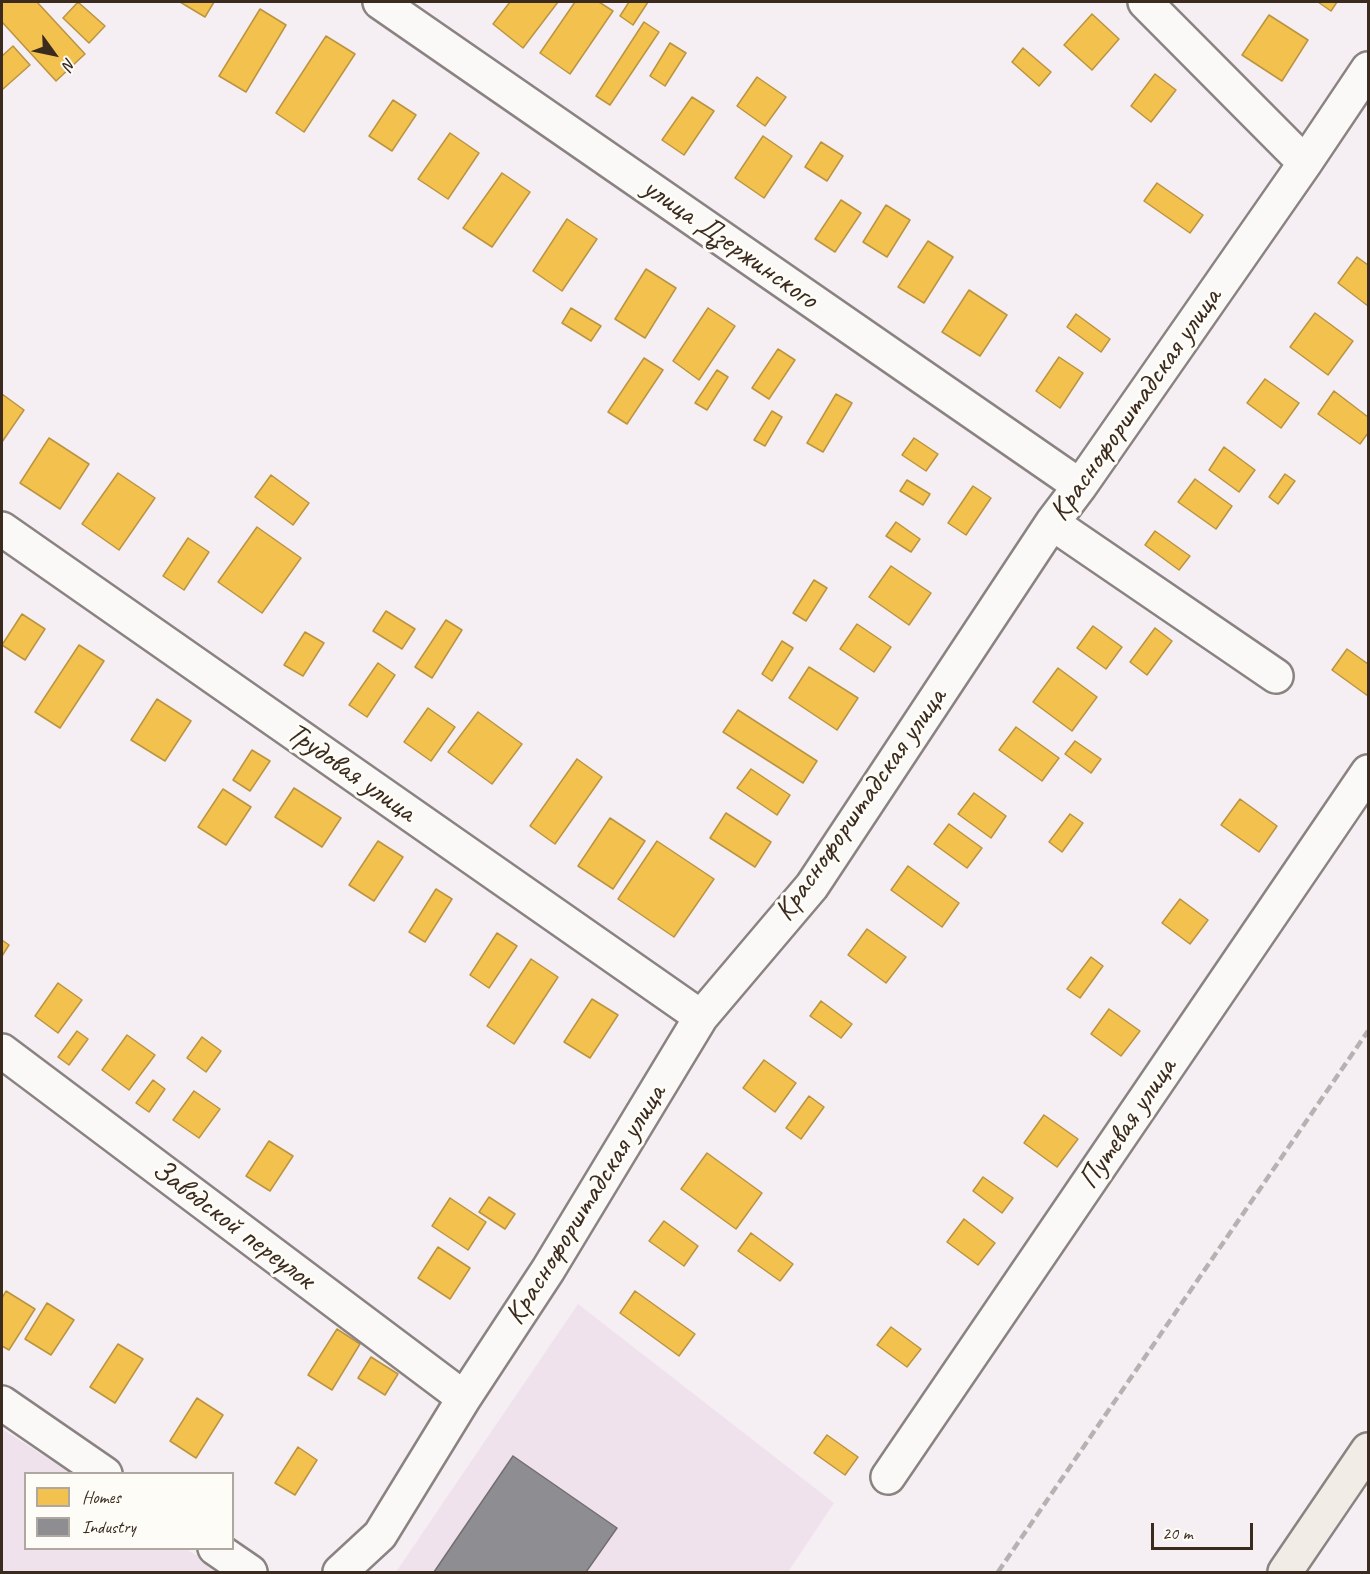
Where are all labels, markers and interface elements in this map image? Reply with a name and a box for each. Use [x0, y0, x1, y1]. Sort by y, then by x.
north arrow [24, 24, 84, 84]
text: N [58, 54, 80, 73]
street label: улица Дзержинского [635, 170, 825, 318]
street label: Краснофорштадская улица [1042, 282, 1230, 528]
street label: Краснофорштадская улица [767, 682, 955, 928]
street label: Трудовая улица [279, 715, 423, 831]
street label: Путевая улица [1071, 1052, 1185, 1196]
street label: Краснофорштадская улица [498, 1078, 674, 1332]
street label: Заводской переулок [145, 1152, 321, 1298]
legend [24, 1472, 234, 1550]
text: Homes [82, 1486, 121, 1508]
scale bar [1154, 1511, 1256, 1549]
text: Industry [82, 1516, 136, 1538]
text: 20 m [1162, 1522, 1193, 1544]

